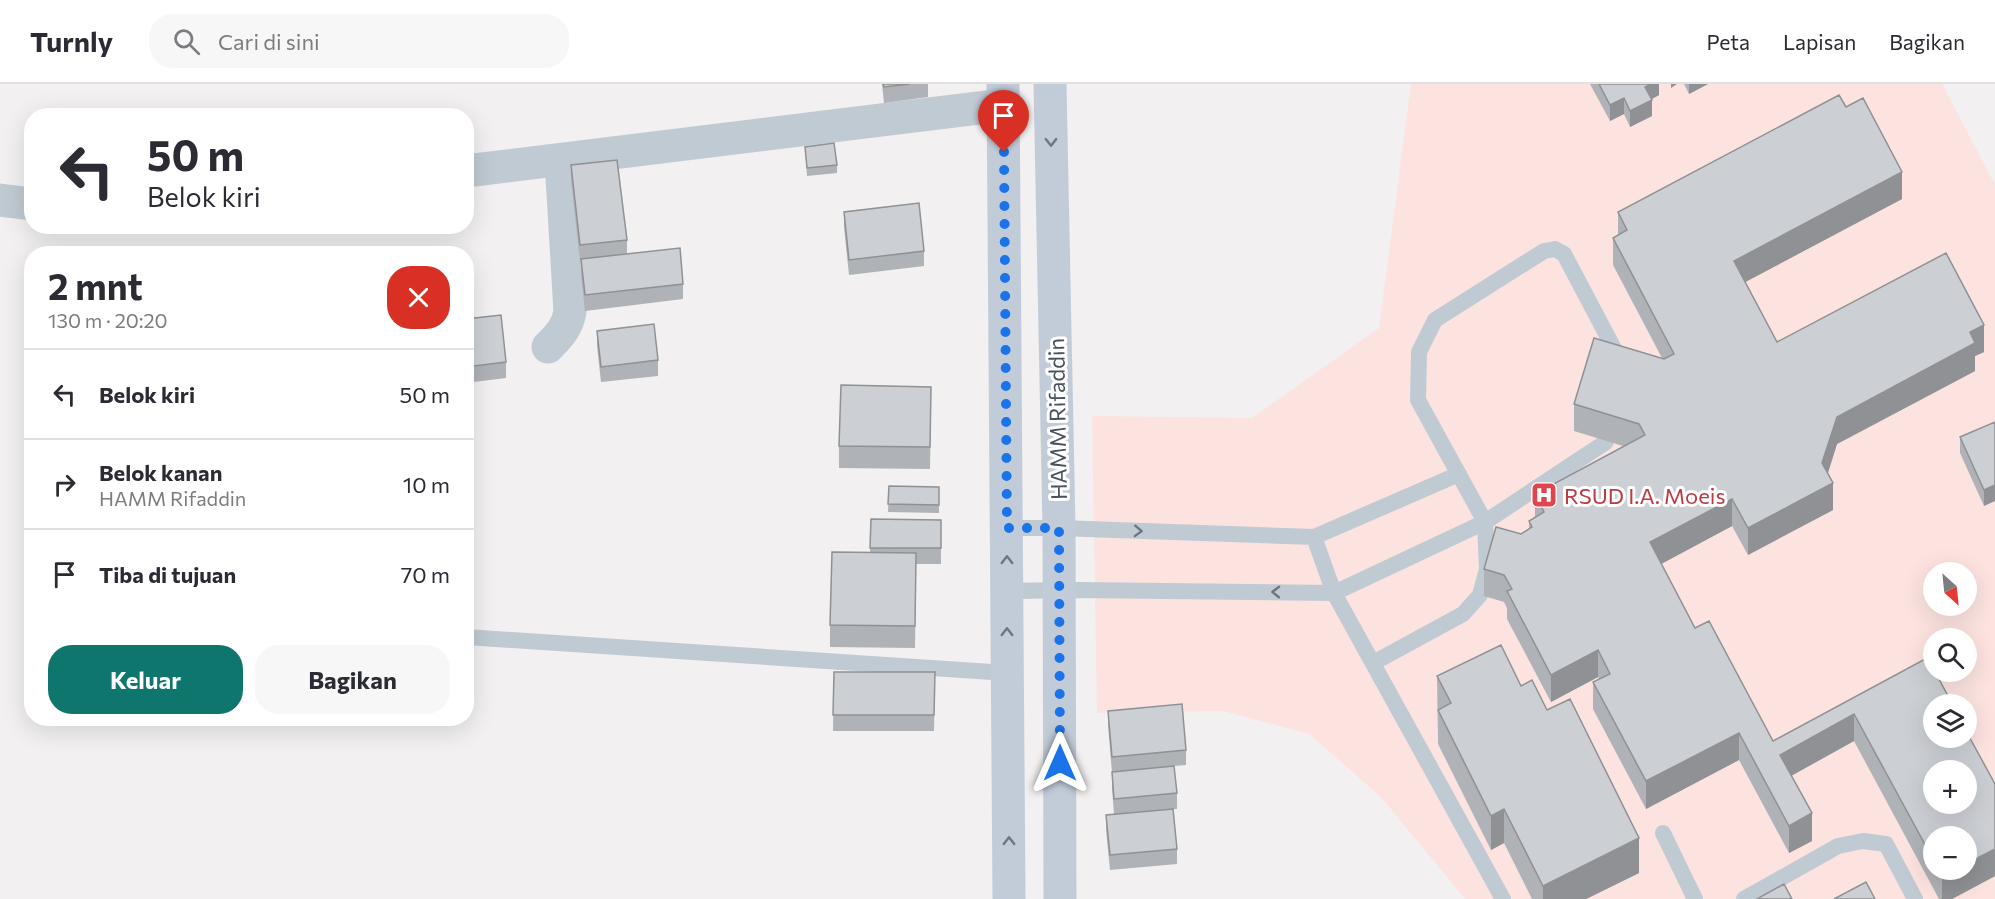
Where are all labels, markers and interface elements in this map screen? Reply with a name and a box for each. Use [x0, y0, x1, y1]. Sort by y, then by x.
search box [149, 14, 569, 68]
text: Turnly [30, 24, 113, 58]
icon: search [170, 25, 203, 58]
text: Cari di sini [218, 28, 320, 55]
text: Peta [1707, 29, 1750, 54]
text: Lapisan [1783, 29, 1856, 54]
text: Bagikan [1889, 29, 1965, 54]
pin [978, 90, 1029, 152]
icon: arrive [987, 99, 1020, 132]
text: 50 m [147, 128, 244, 180]
icon: left [48, 132, 126, 210]
one-way arrow [1045, 138, 1057, 147]
text: Belok kiri [147, 180, 261, 213]
text: 2 mnt [48, 263, 143, 307]
button: close [387, 266, 450, 329]
text: 130 m · 20:20 [48, 308, 168, 332]
street label: HAMM Rifaddin [1042, 338, 1072, 500]
icon: left [48, 378, 81, 411]
text: Belok kiri [99, 381, 195, 408]
text: 50 m [400, 381, 450, 408]
text: Belok kanan [99, 459, 222, 486]
icon: right [48, 468, 81, 501]
text: 10 m [403, 471, 450, 498]
hospital icon: RSUD I.A. Moeis [1529, 480, 1559, 510]
place label: RSUD I.A. Moeis [1564, 482, 1725, 509]
text: HAMM Rifaddin [99, 486, 246, 510]
one-way arrow [1134, 524, 1143, 537]
one-way arrow [1001, 555, 1013, 564]
icon: arrive [48, 558, 81, 591]
text: Tiba di tujuan [99, 561, 236, 588]
text: 70 m [401, 561, 450, 588]
north arrow [1923, 562, 1977, 616]
map controls [1923, 562, 1977, 880]
one-way arrow [1271, 586, 1280, 598]
one-way arrow [1001, 628, 1013, 637]
button: search [1923, 628, 1977, 682]
button: Keluar [48, 645, 243, 714]
button: Bagikan [255, 645, 450, 714]
button: layers [1923, 694, 1977, 748]
position arrow [1028, 731, 1092, 795]
button: + [1923, 760, 1977, 814]
button: − [1923, 826, 1977, 880]
one-way arrow [1003, 836, 1015, 845]

